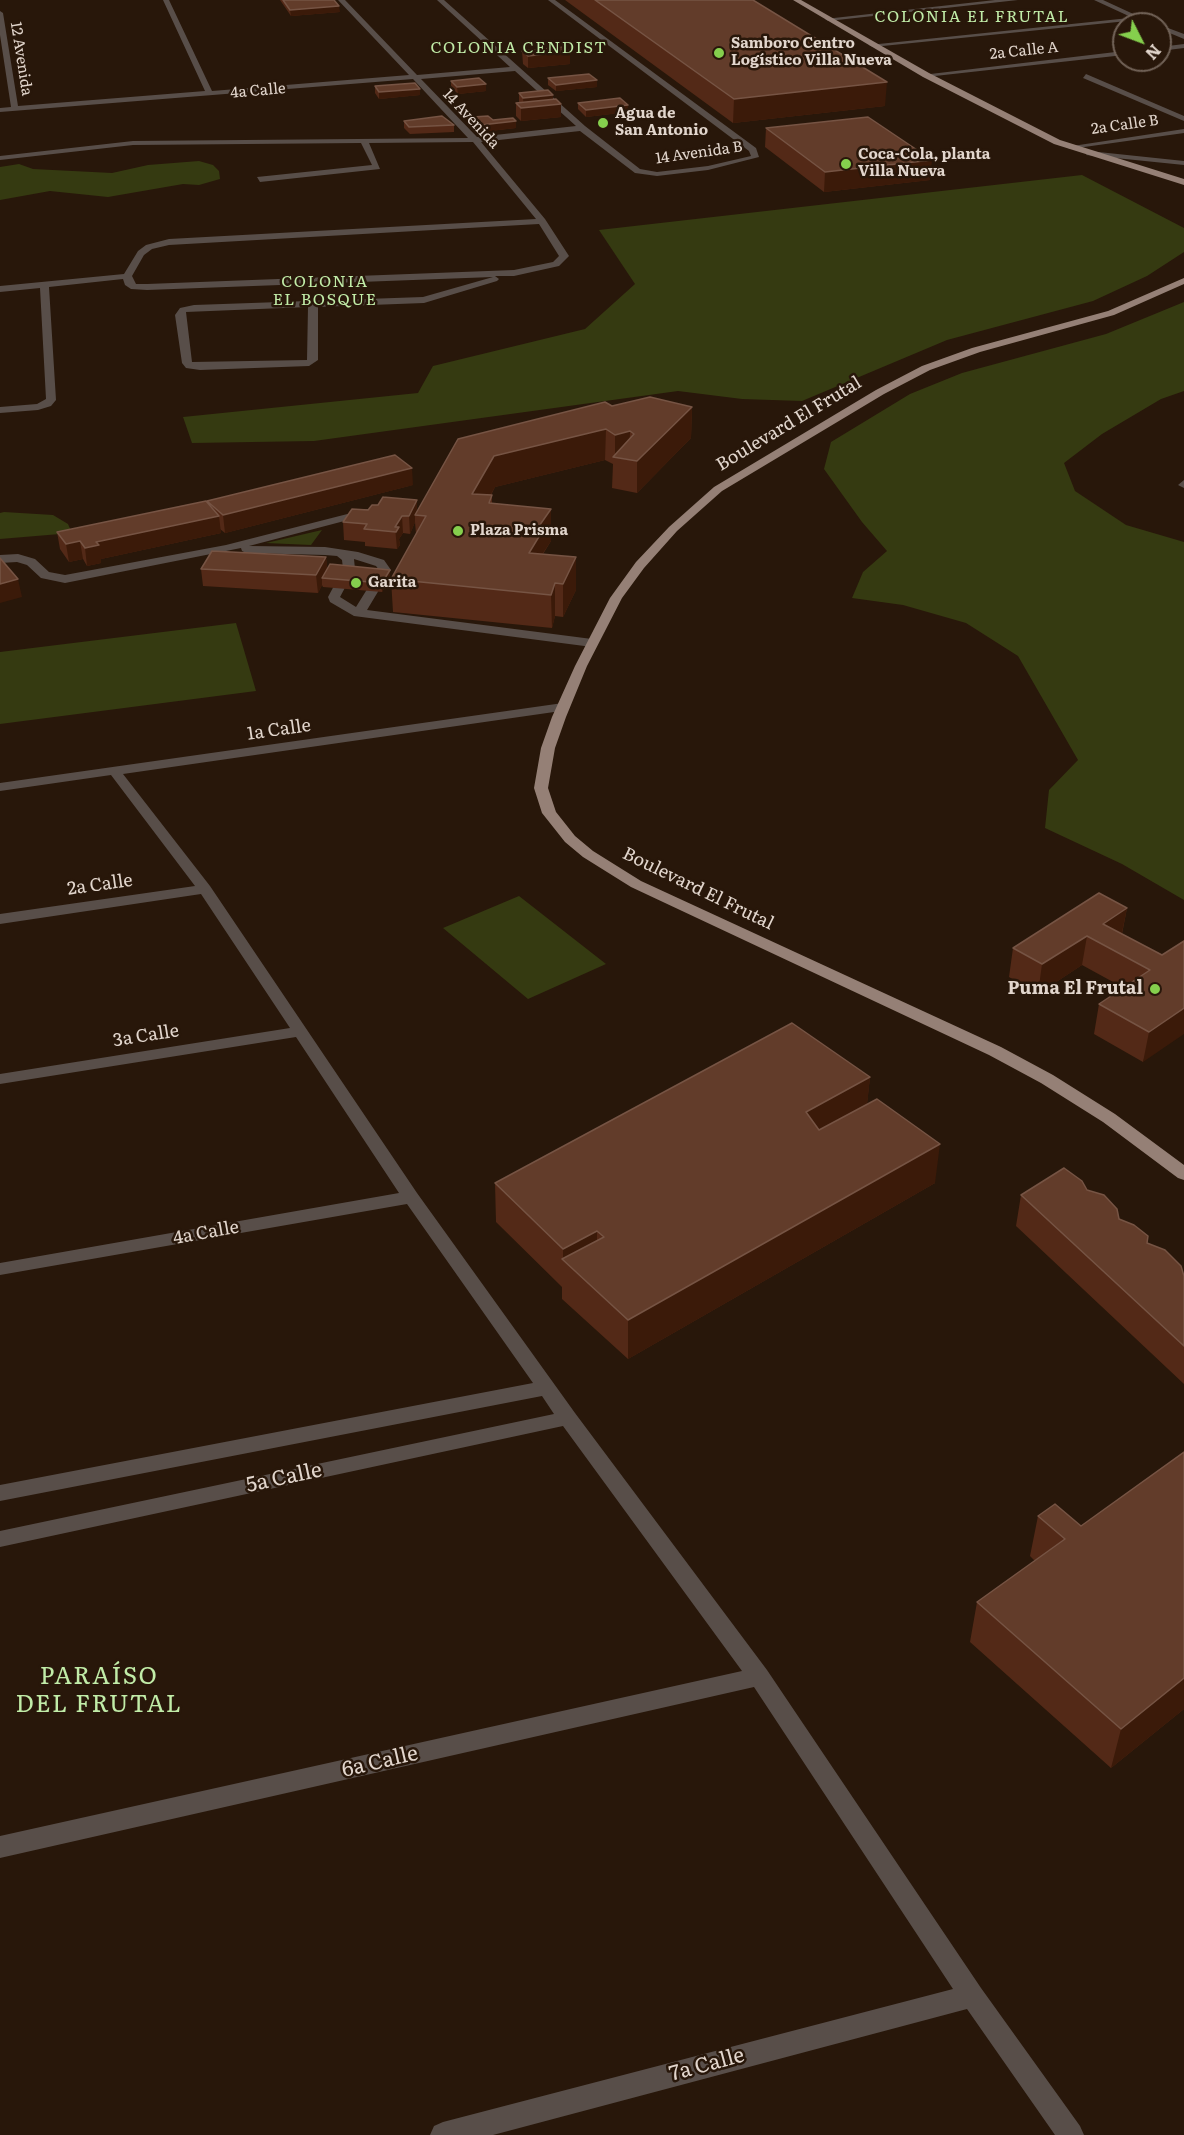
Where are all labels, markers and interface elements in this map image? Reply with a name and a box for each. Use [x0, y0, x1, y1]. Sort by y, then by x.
district label: COLONIA EL FRUTAL [875, 7, 1069, 27]
north arrow [1112, 12, 1172, 72]
street label: 12 Avenida [6, 21, 36, 97]
place label: Samboro Centro Logístico Villa Nueva [731, 35, 892, 70]
district label: COLONIA CENDIST [430, 38, 608, 58]
street label: 2a Calle A [989, 38, 1059, 64]
text: N [1140, 40, 1167, 66]
marker: Samboro Centro Logístico Villa Nueva [712, 46, 726, 60]
street label: 4a Calle [230, 80, 286, 102]
street label: 14 Avenida [439, 86, 503, 152]
place label: Agua de San Antonio [615, 105, 708, 140]
street label: 2a Calle B [1090, 111, 1160, 139]
marker: Agua de San Antonio [596, 116, 610, 130]
street label: 14 Avenida B [654, 138, 744, 168]
place label: Coca-Cola, planta Villa Nueva [858, 146, 990, 181]
marker: Coca-Cola, planta Villa Nueva [839, 157, 853, 171]
district label: COLONIA EL BOSQUE [273, 272, 377, 310]
street label: Boulevard El Frutal [713, 372, 865, 476]
place label: Plaza Prisma [470, 522, 568, 540]
marker: Plaza Prisma [451, 524, 465, 538]
place label: Garita [368, 574, 416, 592]
marker: Garita [349, 576, 363, 590]
street label: 1a Calle [246, 715, 312, 745]
street label: Boulevard El Frutal [619, 843, 777, 935]
street label: 2a Calle [66, 870, 134, 900]
place label: Puma El Frutal [1008, 978, 1143, 1000]
marker: Puma El Frutal [1148, 982, 1162, 996]
street label: 3a Calle [112, 1020, 180, 1052]
street label: 4a Calle [171, 1217, 241, 1249]
street label: 5a Calle [244, 1458, 324, 1498]
district label: PARAÍSO DEL FRUTAL [15, 1663, 183, 1719]
street label: 6a Calle [339, 1741, 421, 1783]
street label: 7a Calle [667, 2043, 747, 2087]

